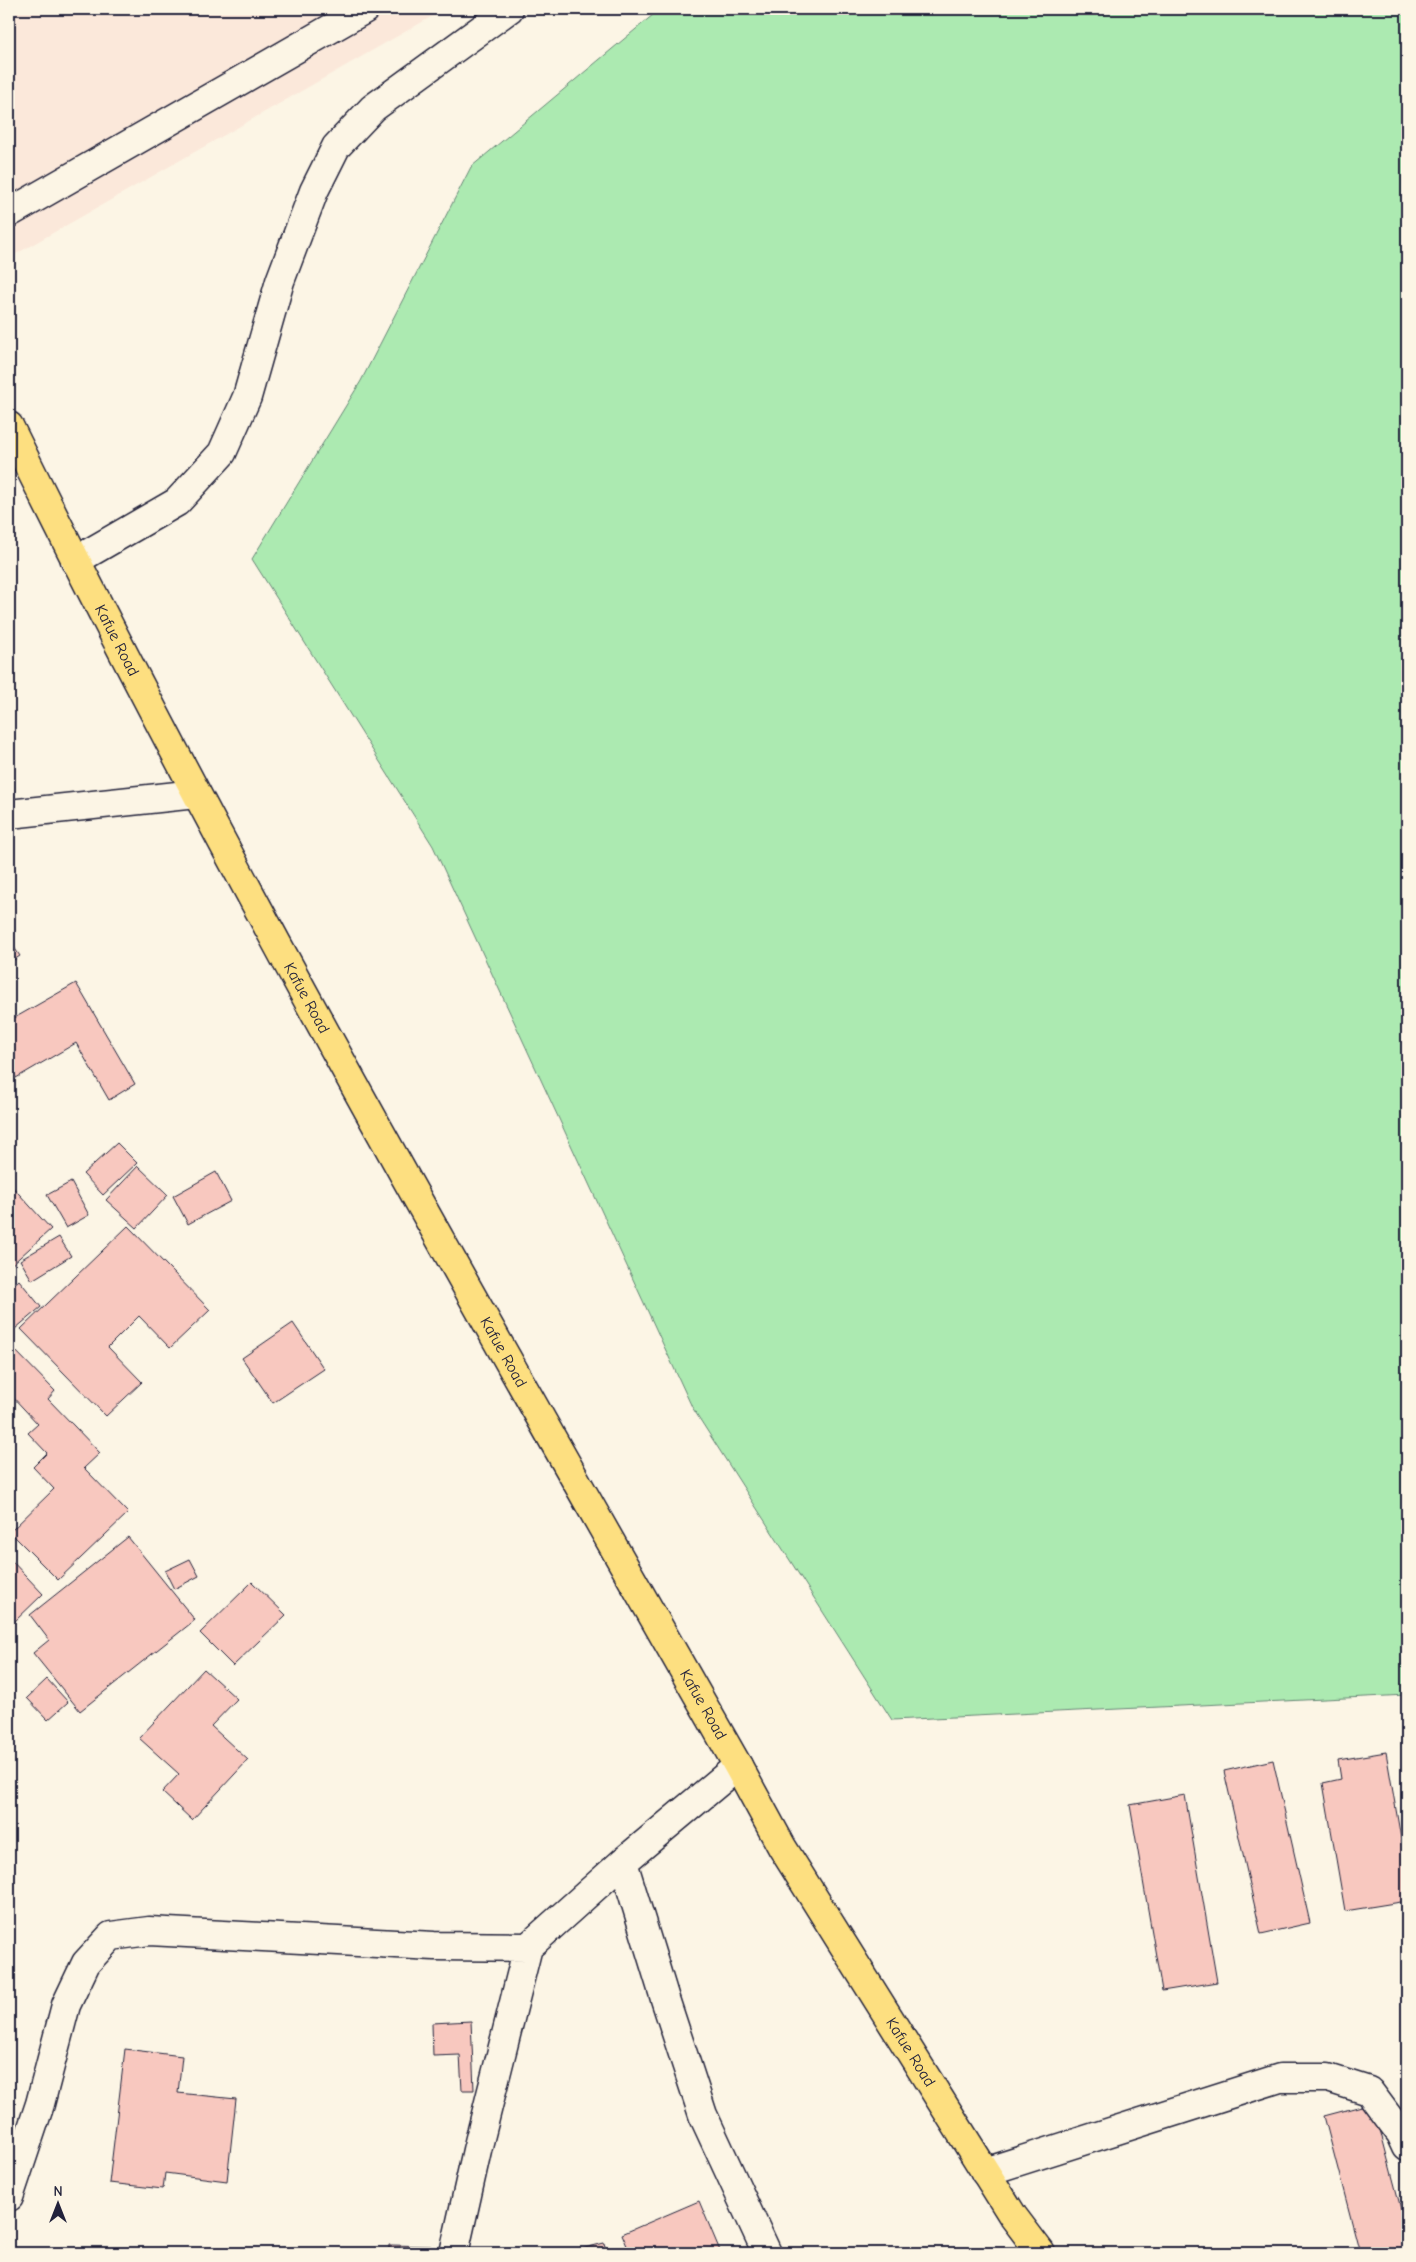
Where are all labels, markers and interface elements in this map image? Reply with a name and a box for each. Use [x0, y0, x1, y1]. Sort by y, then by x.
street label: Kafue Road [91, 602, 143, 679]
street label: Kafue Road [280, 960, 333, 1037]
street label: Kafue Road [476, 1314, 530, 1391]
street label: Kafue Road [676, 1666, 730, 1743]
street label: Kafue Road [882, 2014, 939, 2090]
north arrow [32, 2180, 82, 2230]
text: N [53, 2183, 63, 2200]

